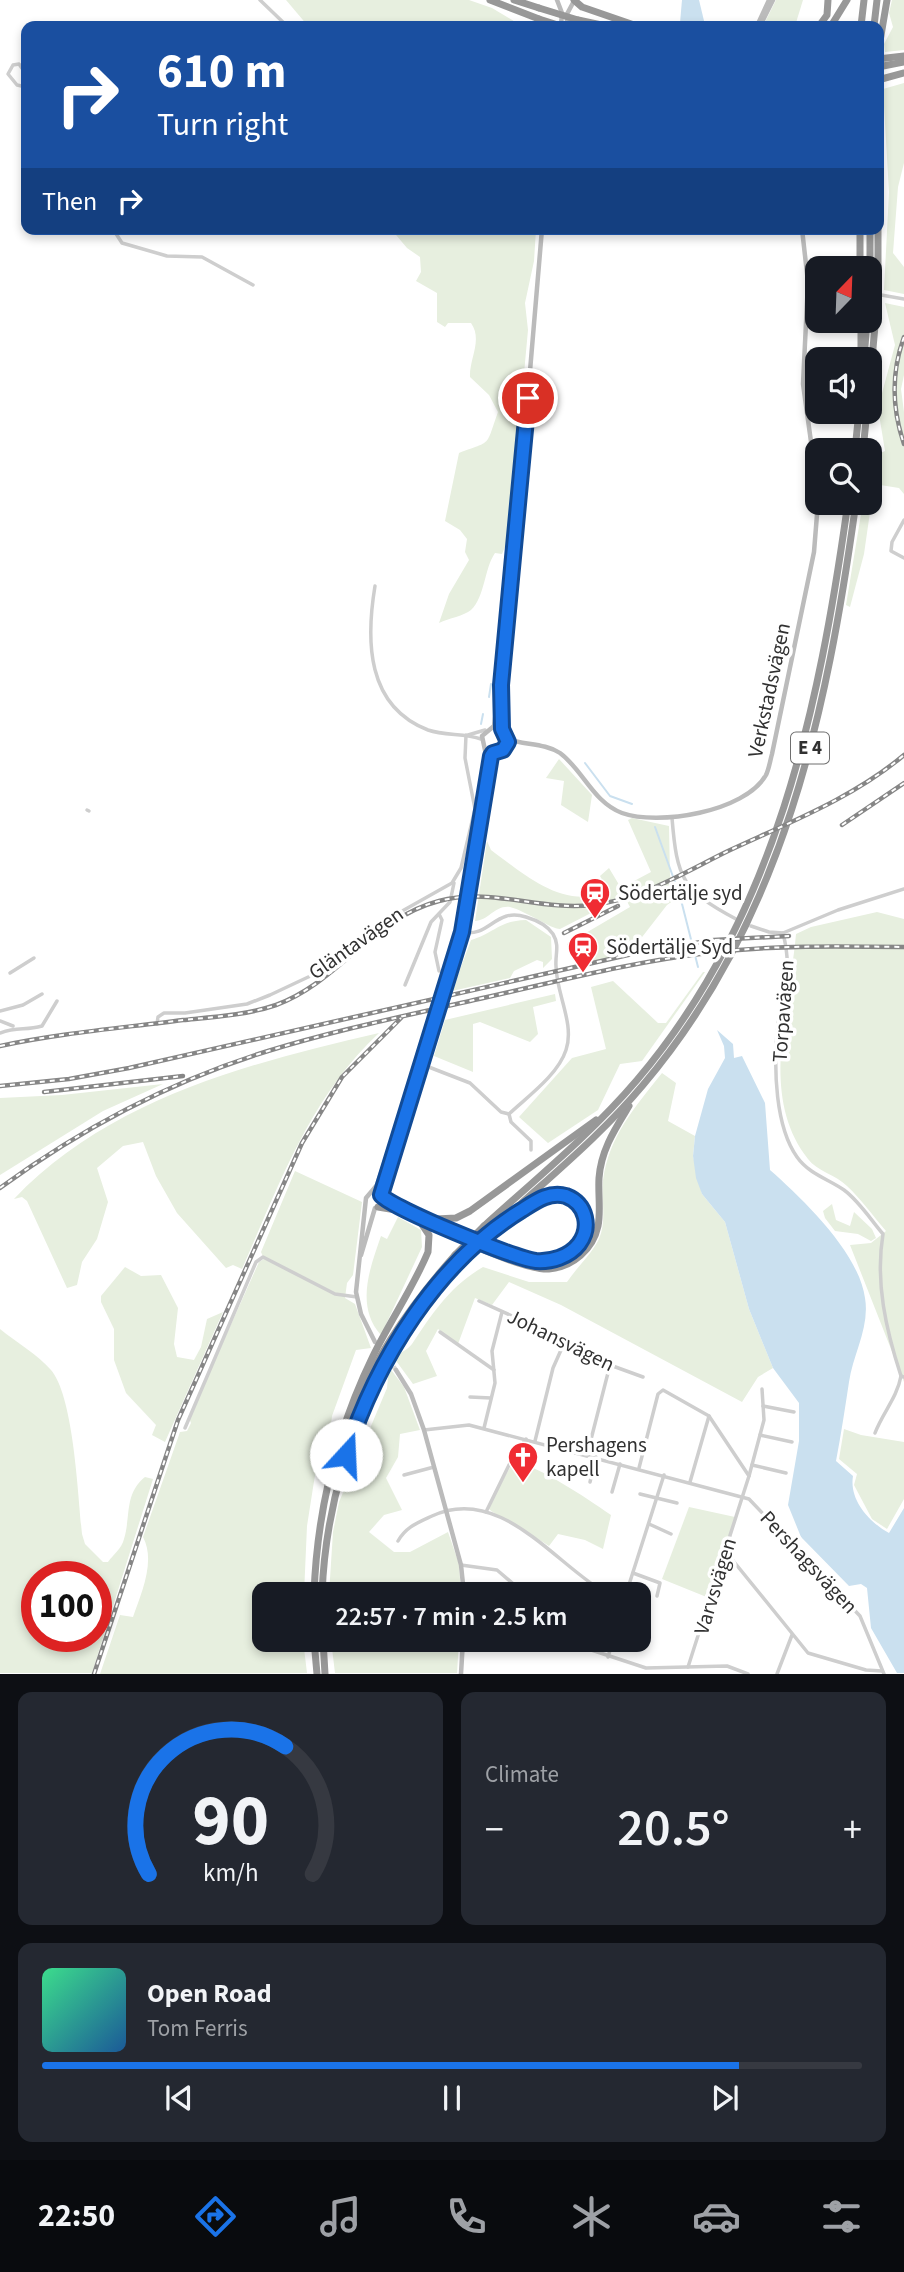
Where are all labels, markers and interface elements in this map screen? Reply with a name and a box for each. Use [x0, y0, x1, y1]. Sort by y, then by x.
text: 610 m [157, 37, 286, 107]
icon: right [42, 49, 133, 140]
text: Turn right [157, 102, 288, 148]
icon: right [111, 182, 149, 220]
text: Then [42, 183, 97, 220]
north arrow [805, 256, 882, 332]
map controls [805, 256, 882, 515]
button: sound [805, 347, 882, 424]
pin [498, 368, 558, 428]
icon: arrive [509, 379, 547, 417]
button: search [805, 438, 882, 515]
street label: Verkstadsvägen [740, 620, 798, 760]
road number: E 4 [791, 733, 829, 764]
station icon: Södertälje syd [578, 876, 612, 920]
place label: Södertälje syd [618, 878, 743, 908]
street label: Gläntavägen [302, 899, 410, 987]
station icon: Södertälje Syd [566, 930, 600, 974]
place label: Södertälje Syd [606, 932, 733, 962]
street label: Torpavägen [764, 959, 802, 1063]
street label: Johansvägen [502, 1301, 620, 1379]
position arrow [309, 1418, 383, 1492]
place label: Pershagens kapell [546, 1430, 647, 1484]
church icon: Pershagens kapell [506, 1440, 540, 1484]
street label: Pershagsvägen [753, 1504, 865, 1620]
street label: Varvsvägen [686, 1534, 744, 1638]
speed limit sign: 100 [21, 1561, 112, 1652]
text: 22:57 · 7 min · 2.5 km [336, 1598, 567, 1635]
text: Climate [485, 1758, 559, 1791]
text: 90 [192, 1770, 269, 1874]
text: 20.5° [617, 1792, 730, 1866]
text: − [485, 1803, 504, 1857]
text: + [843, 1803, 862, 1857]
text: km/h [203, 1855, 258, 1891]
text: Open Road [147, 1975, 272, 2012]
text: Tom Ferris [147, 2012, 248, 2045]
icon: previous [160, 2079, 198, 2117]
icon: pause [433, 2079, 471, 2117]
icon: next [706, 2079, 744, 2117]
icon: directions [191, 2192, 240, 2241]
icon: music [316, 2192, 365, 2241]
icon: phone [442, 2192, 491, 2241]
icon: climate [567, 2192, 616, 2241]
icon: car [692, 2192, 741, 2241]
icon: filters [817, 2192, 866, 2241]
text: 22:50 [38, 2193, 115, 2239]

